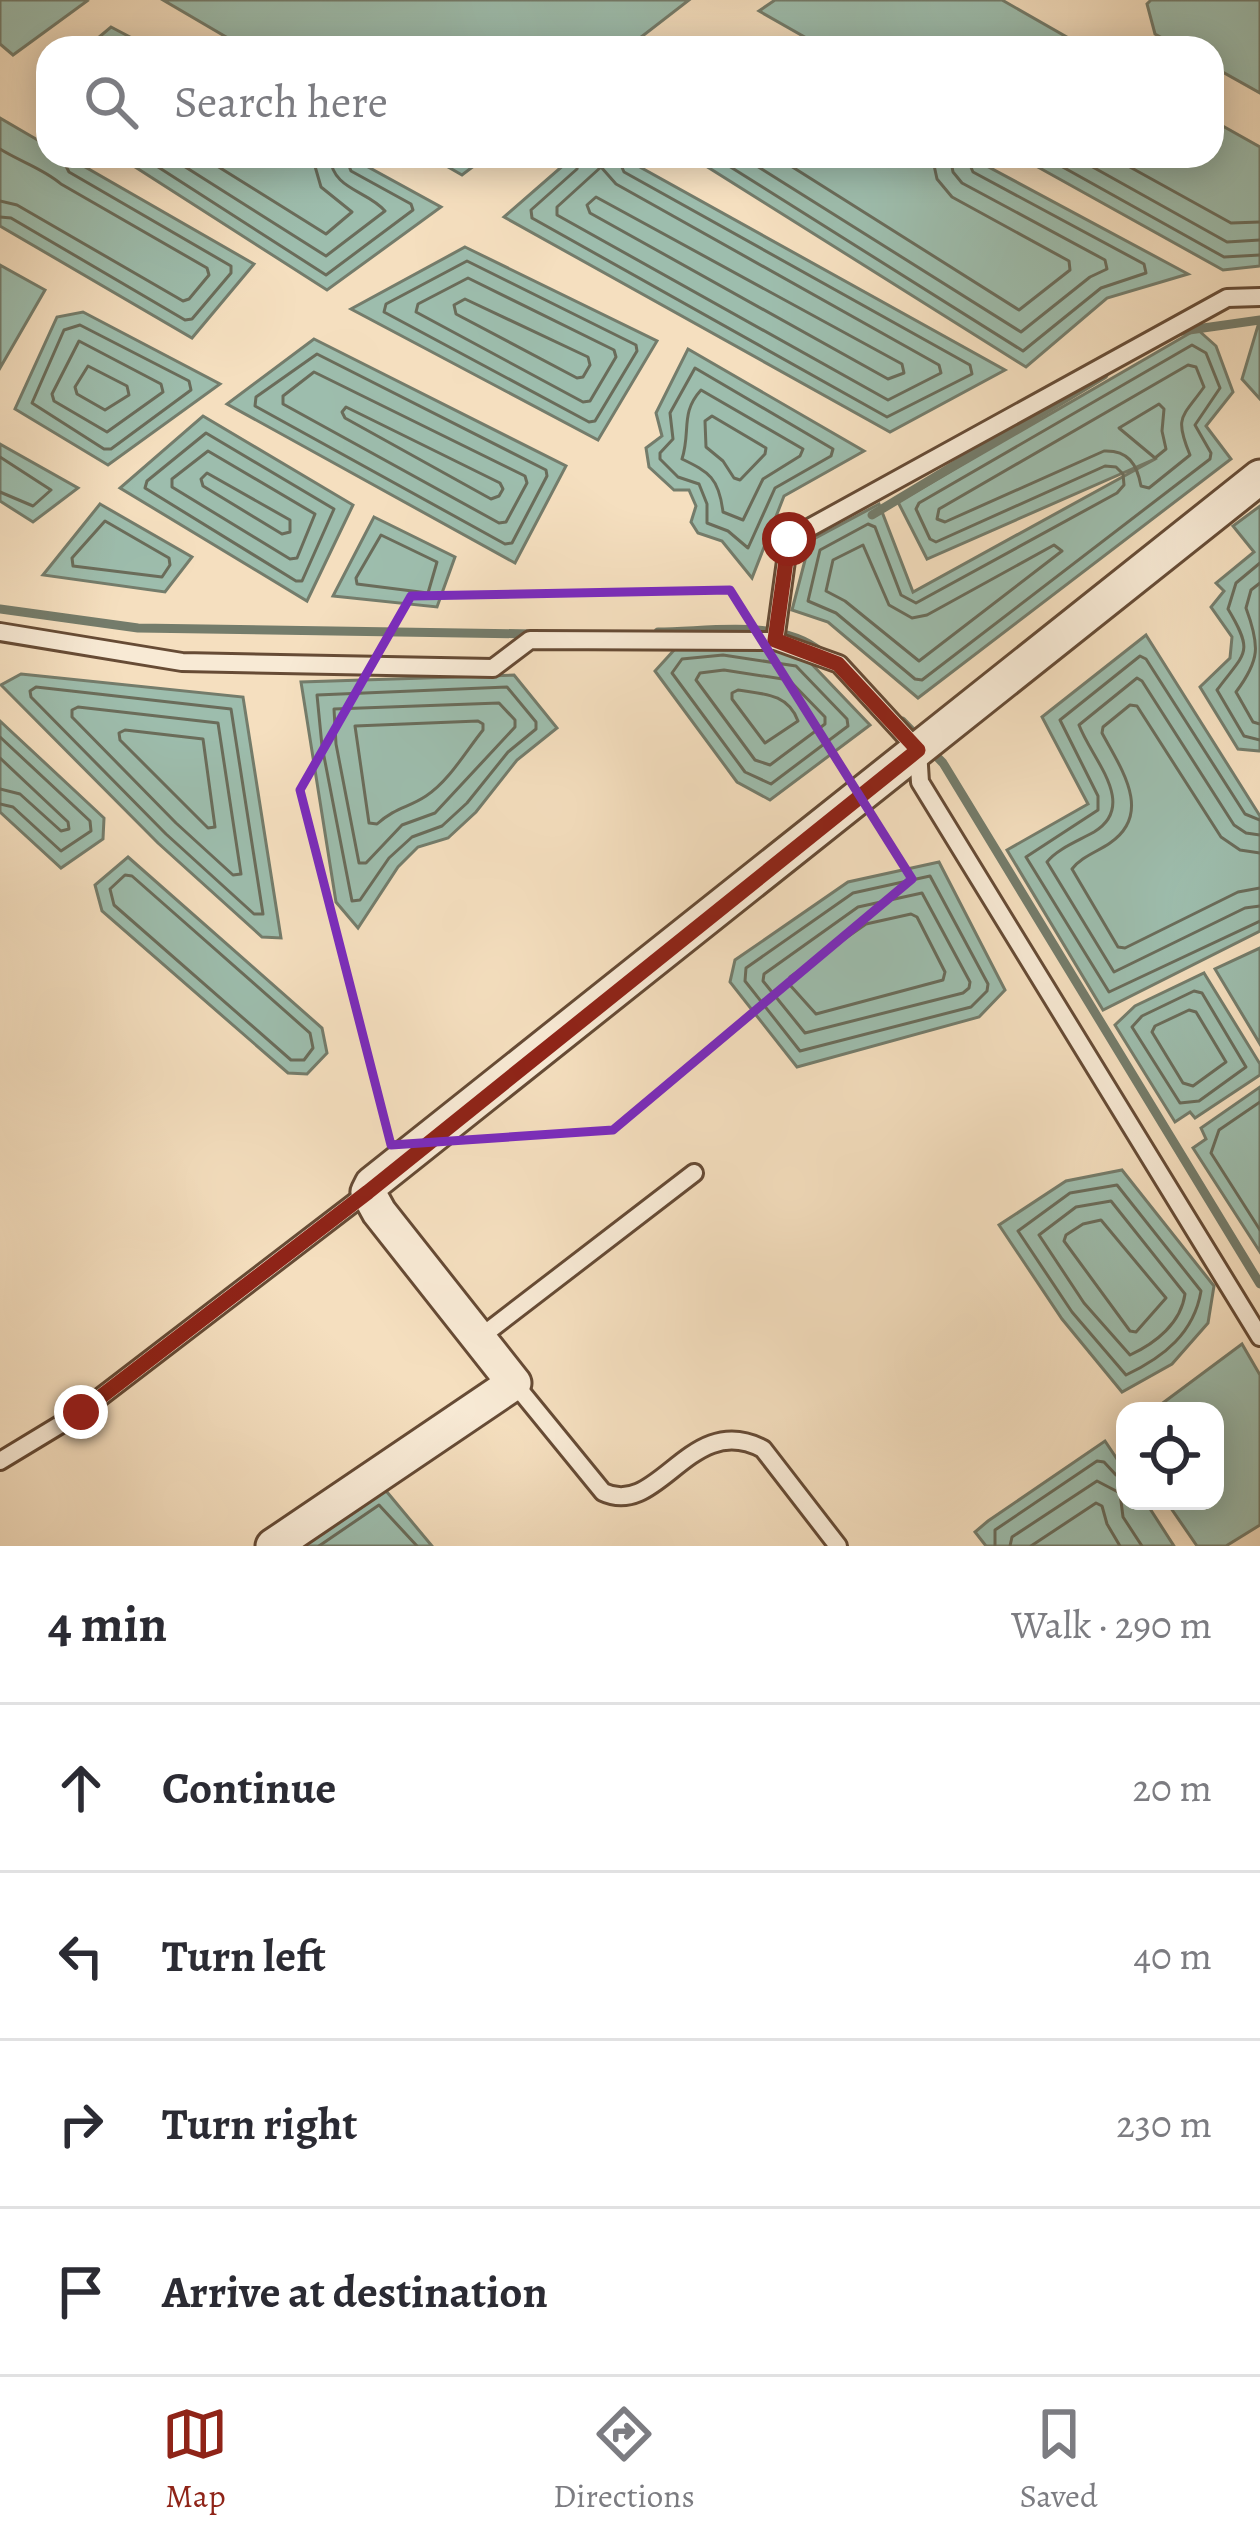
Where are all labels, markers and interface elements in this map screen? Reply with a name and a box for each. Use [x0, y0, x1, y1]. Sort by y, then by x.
search box [36, 36, 1224, 168]
icon: search [78, 69, 144, 135]
text: Search here [174, 71, 388, 133]
route start [762, 512, 816, 566]
route end [54, 1385, 108, 1439]
map controls [1116, 1402, 1224, 1510]
button: locate [1116, 1402, 1224, 1510]
text: 4 min [48, 1589, 167, 1659]
text: Walk · 290 m [1011, 1598, 1212, 1651]
icon: ahead [48, 1755, 114, 1821]
text: Continue [162, 1757, 336, 1819]
text: 20 m [1133, 1761, 1212, 1814]
icon: left [48, 1923, 114, 1989]
text: Turn left [162, 1925, 326, 1987]
text: 40 m [1133, 1929, 1212, 1982]
icon: right [48, 2091, 114, 2157]
text: Turn right [162, 2093, 357, 2155]
text: 230 m [1116, 2097, 1212, 2150]
icon: arrive [48, 2259, 114, 2325]
text: Arrive at destination [162, 2261, 548, 2323]
tab: Map [162, 2401, 228, 2518]
tab: Directions [553, 2401, 695, 2518]
tab: Saved [1019, 2401, 1098, 2518]

